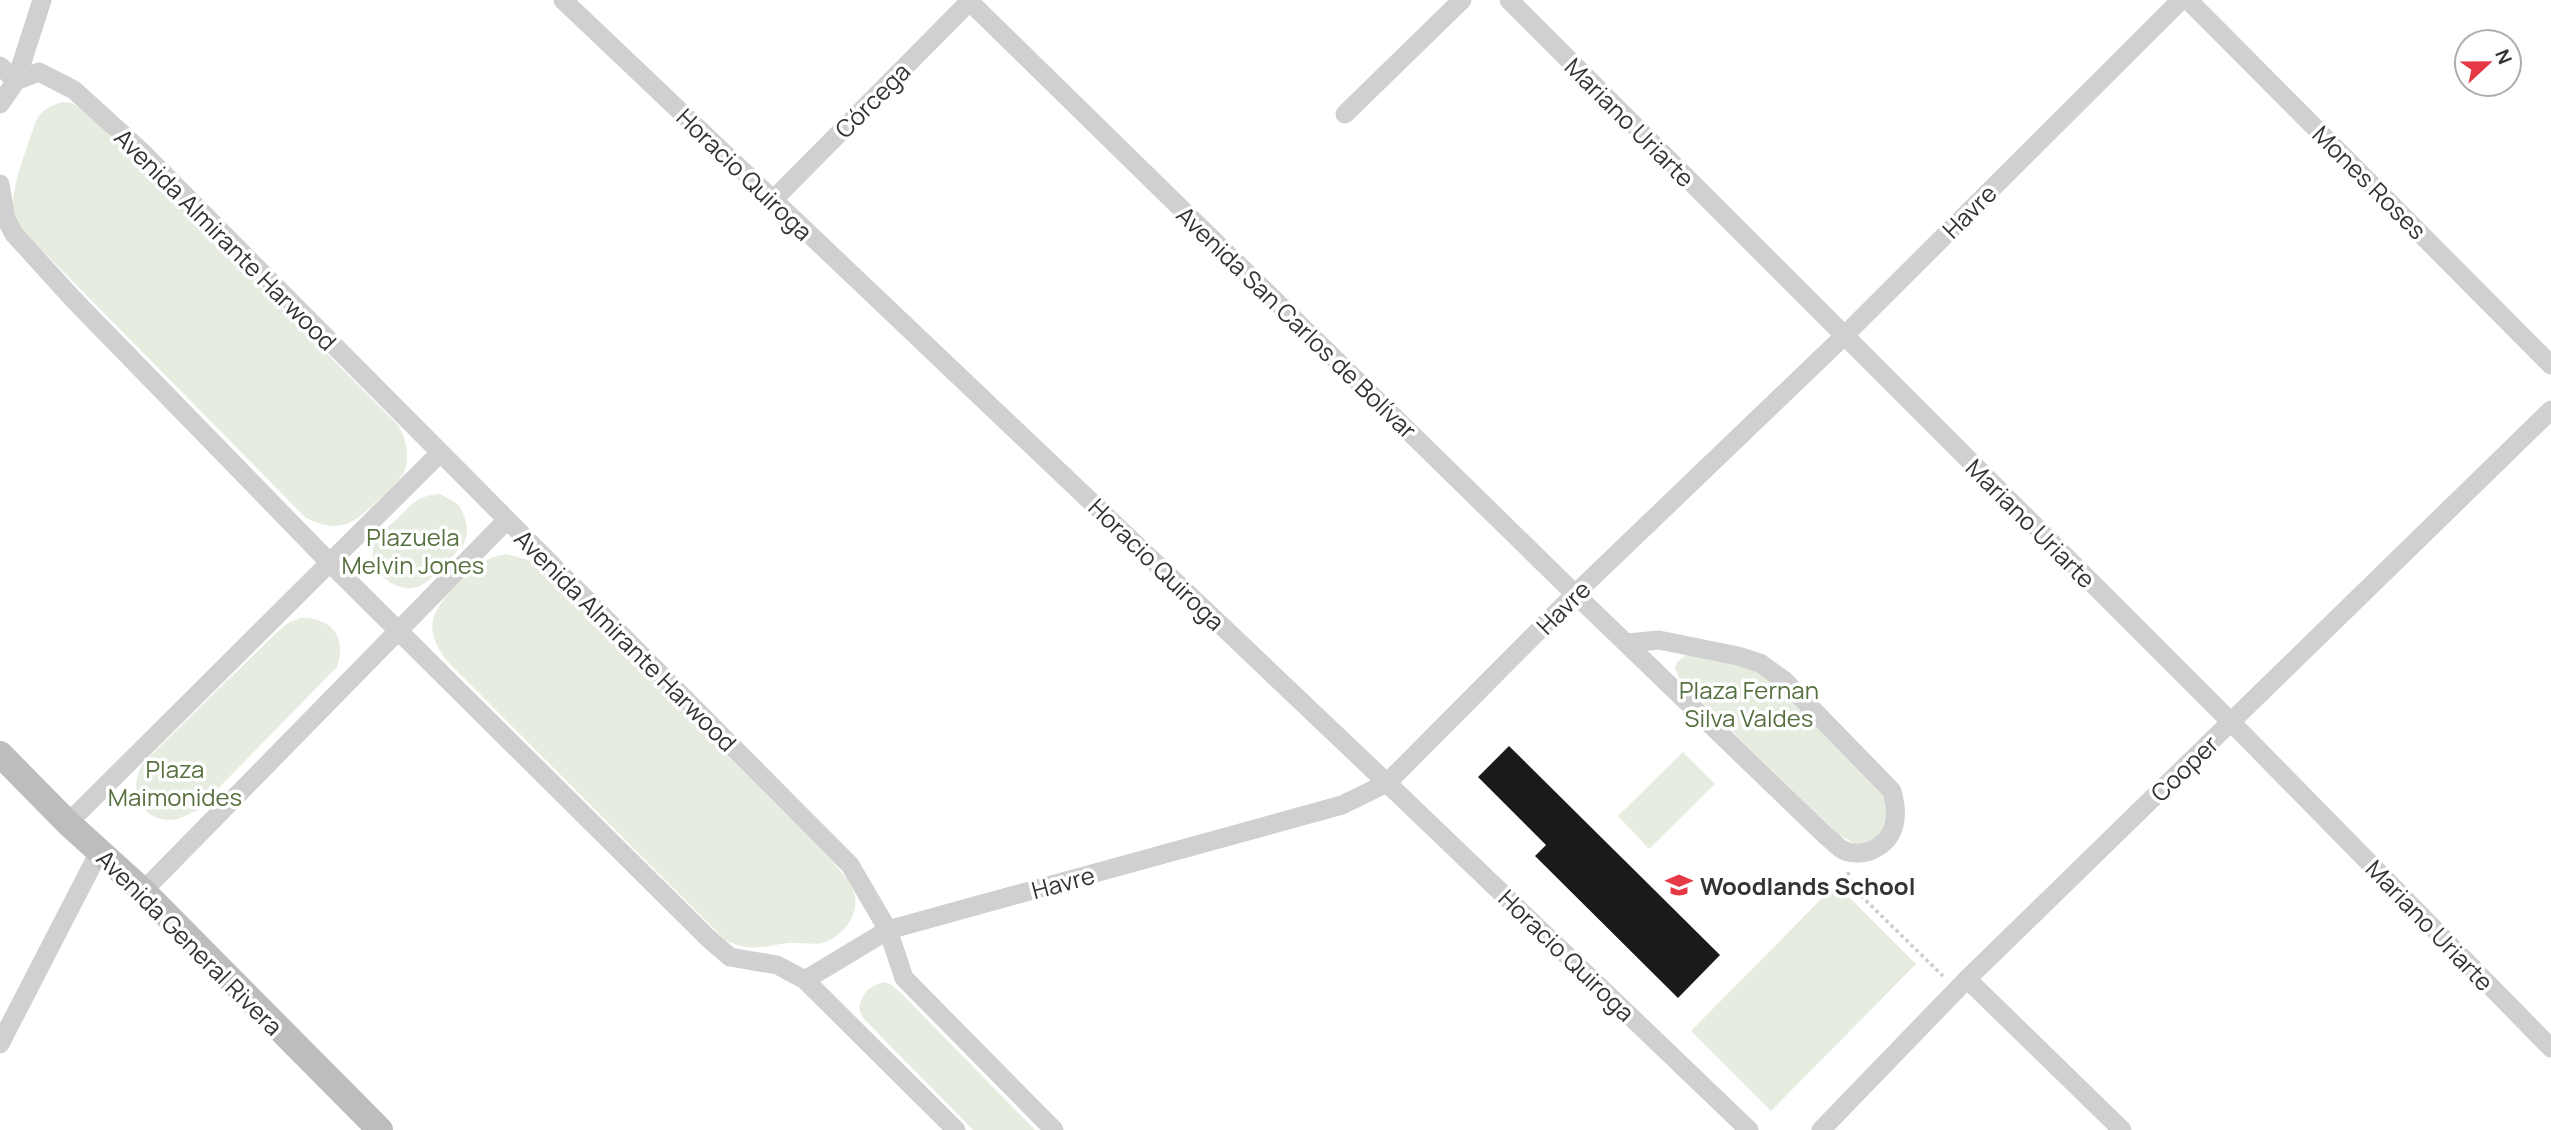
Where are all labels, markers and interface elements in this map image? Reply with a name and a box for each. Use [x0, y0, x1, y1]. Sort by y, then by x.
north arrow [2453, 28, 2523, 98]
text: N [2489, 45, 2518, 68]
street label: Mariano Uriarte [1558, 50, 1702, 194]
street label: Córcega [827, 55, 917, 145]
street label: Horacio Quiroga [670, 101, 820, 247]
street label: Mones Roses [2306, 118, 2434, 246]
street label: Avenida Almirante Harwood [108, 121, 344, 357]
street label: Havre [1935, 177, 2003, 245]
street label: Avenida San Carlos de Bolívar [1170, 198, 1424, 446]
street label: Mariano Uriarte [1959, 451, 2103, 595]
street label: Horacio Quiroga [1082, 491, 1232, 637]
park label: Plazuela Melvin Jones [342, 520, 484, 581]
street label: Avenida Almirante Harwood [508, 522, 744, 758]
street label: Havre [1529, 573, 1597, 641]
park label: Plaza Fernan Silva Valdes [1679, 673, 1819, 734]
street label: Cooper [2143, 727, 2225, 809]
park label: Plaza Maimonides [108, 752, 242, 813]
street label: Avenida General Rivera [90, 842, 290, 1042]
street label: Mariano Uriarte [2359, 852, 2501, 998]
street label: Havre [1028, 858, 1098, 906]
place label: Woodlands School [1700, 869, 1915, 902]
school or university icon: Woodlands School [1664, 870, 1694, 900]
street label: Horacio Quiroga [1492, 882, 1642, 1028]

